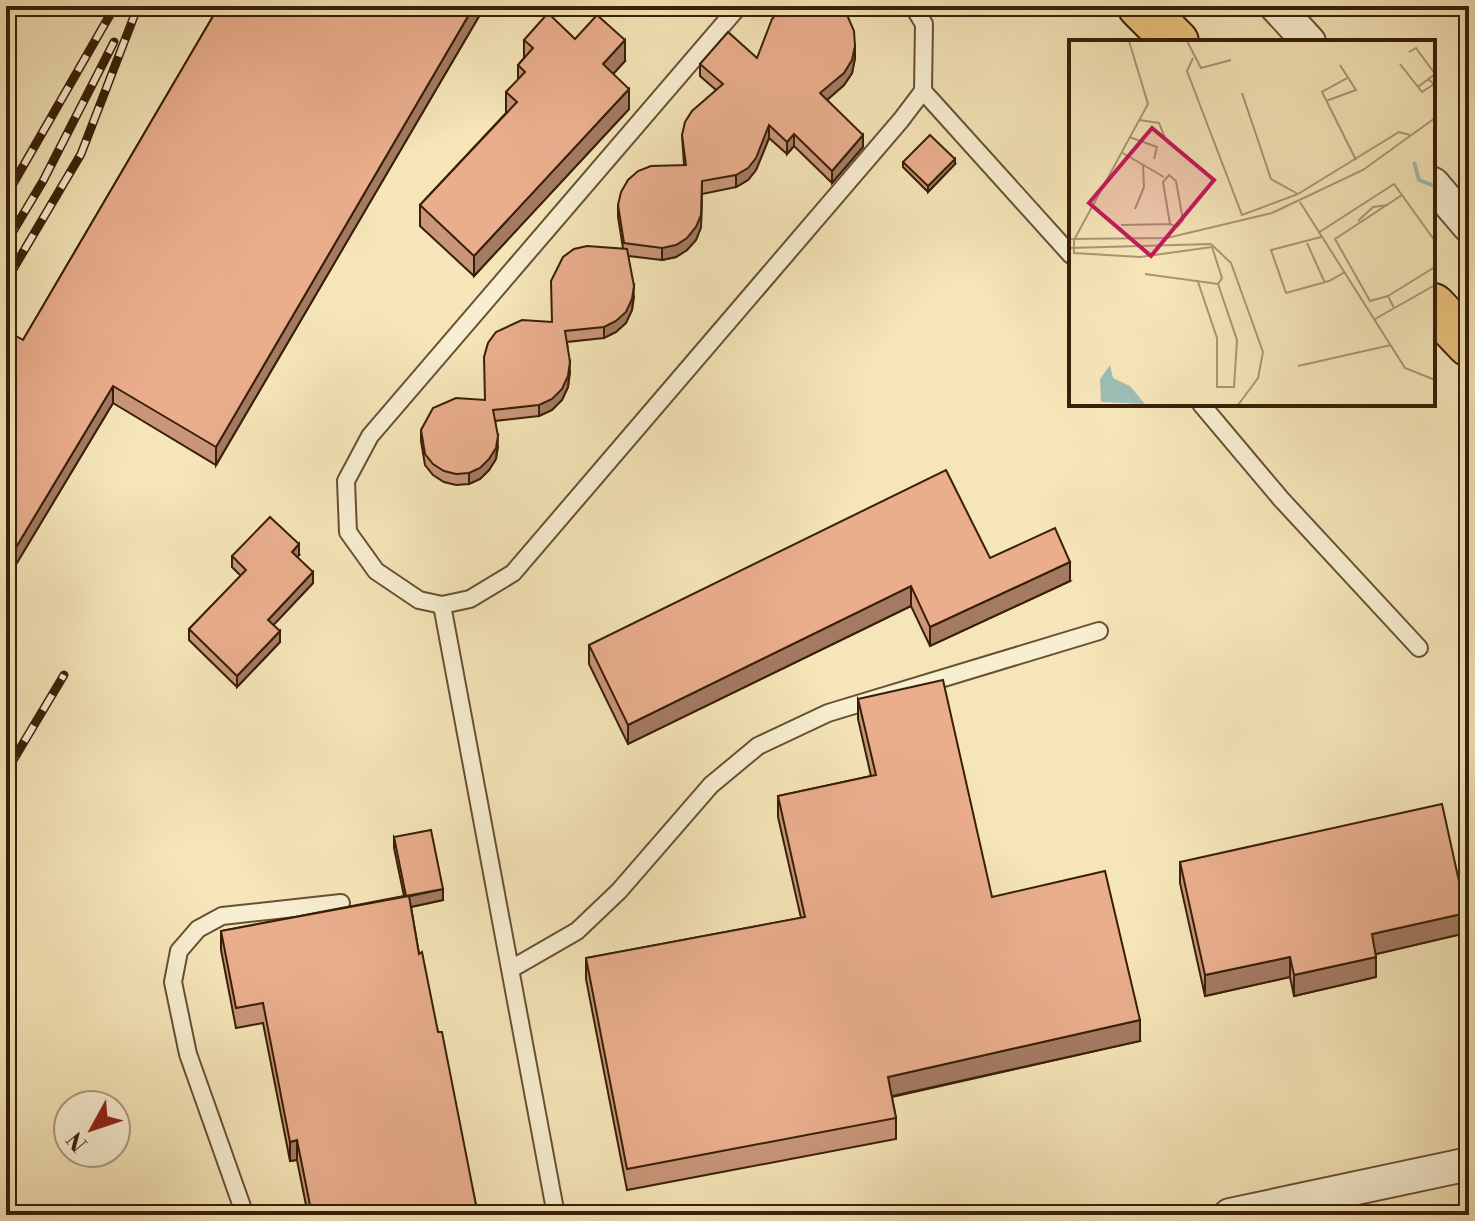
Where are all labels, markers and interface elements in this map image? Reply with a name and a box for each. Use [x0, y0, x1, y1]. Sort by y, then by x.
inset map [1069, 40, 1435, 406]
north arrow [52, 1089, 132, 1169]
text: N [62, 1125, 94, 1156]

